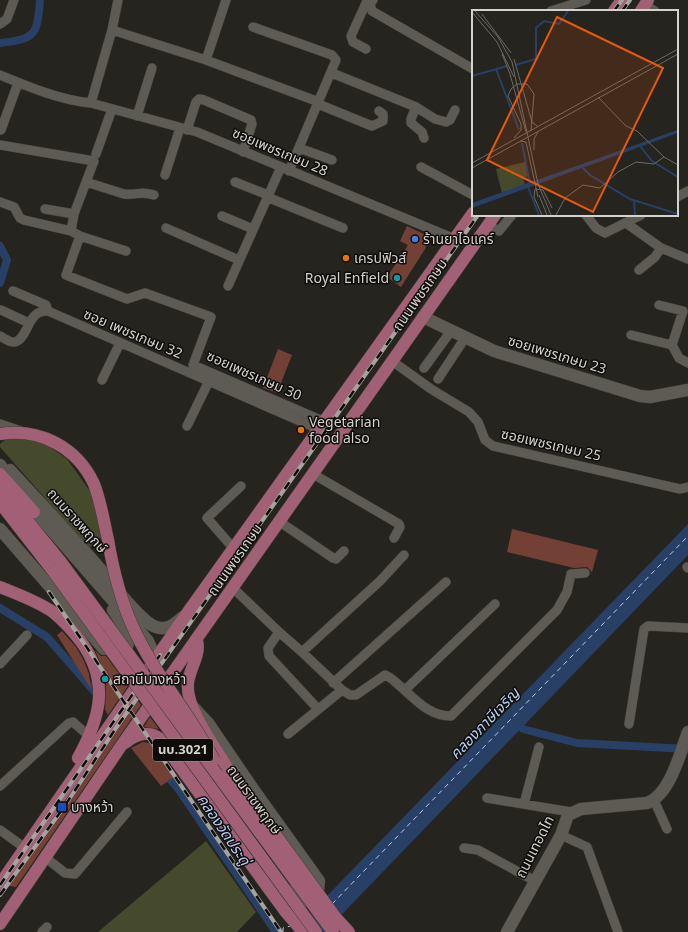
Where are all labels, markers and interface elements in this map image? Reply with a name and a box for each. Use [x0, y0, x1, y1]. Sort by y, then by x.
inset map [472, 10, 678, 216]
street label: ซอยเพชรเกษม 28 [229, 122, 331, 182]
place label: ร้านยาไอแคร์ [423, 229, 494, 250]
marker: ร้านยาไอแคร์ [410, 234, 420, 244]
place label: เครปฟิวส์ [354, 248, 406, 269]
marker: เครปฟิวส์ [341, 253, 351, 263]
street label: ถนนเพชรเกษม [387, 255, 453, 335]
place label: Royal Enfield [305, 268, 389, 289]
marker: Royal Enfield [392, 273, 402, 283]
street label: ซอย เพชรเกษม 32 [80, 304, 186, 364]
street label: ซอยเพชรเกษม 23 [505, 330, 609, 380]
street label: ซอยเพชรเกษม 30 [203, 346, 305, 406]
place label: Vegetarian food also [309, 412, 380, 449]
street label: ซอยเพชรเกษม 25 [499, 423, 603, 467]
marker: Vegetarian food also [296, 425, 306, 435]
street label: ถนนราชพฤกษ์ [42, 484, 112, 558]
street label: ถนนเพชรเกษม [202, 520, 268, 600]
place label: สถานีบางหว้า [113, 669, 186, 690]
marker: สถานีบางหว้า [100, 674, 110, 684]
water label: คลองภาษีเจริญ [445, 682, 526, 765]
road number: นบ.3021 [153, 739, 213, 761]
street label: ถนนราชพฤกษ์ [222, 761, 286, 839]
water label: คลองวัดประดู่ [191, 790, 257, 872]
place label: บางหว้า [71, 797, 113, 818]
marker: บางหว้า [56, 801, 68, 813]
street label: ถนนเทอดไท [510, 812, 560, 882]

